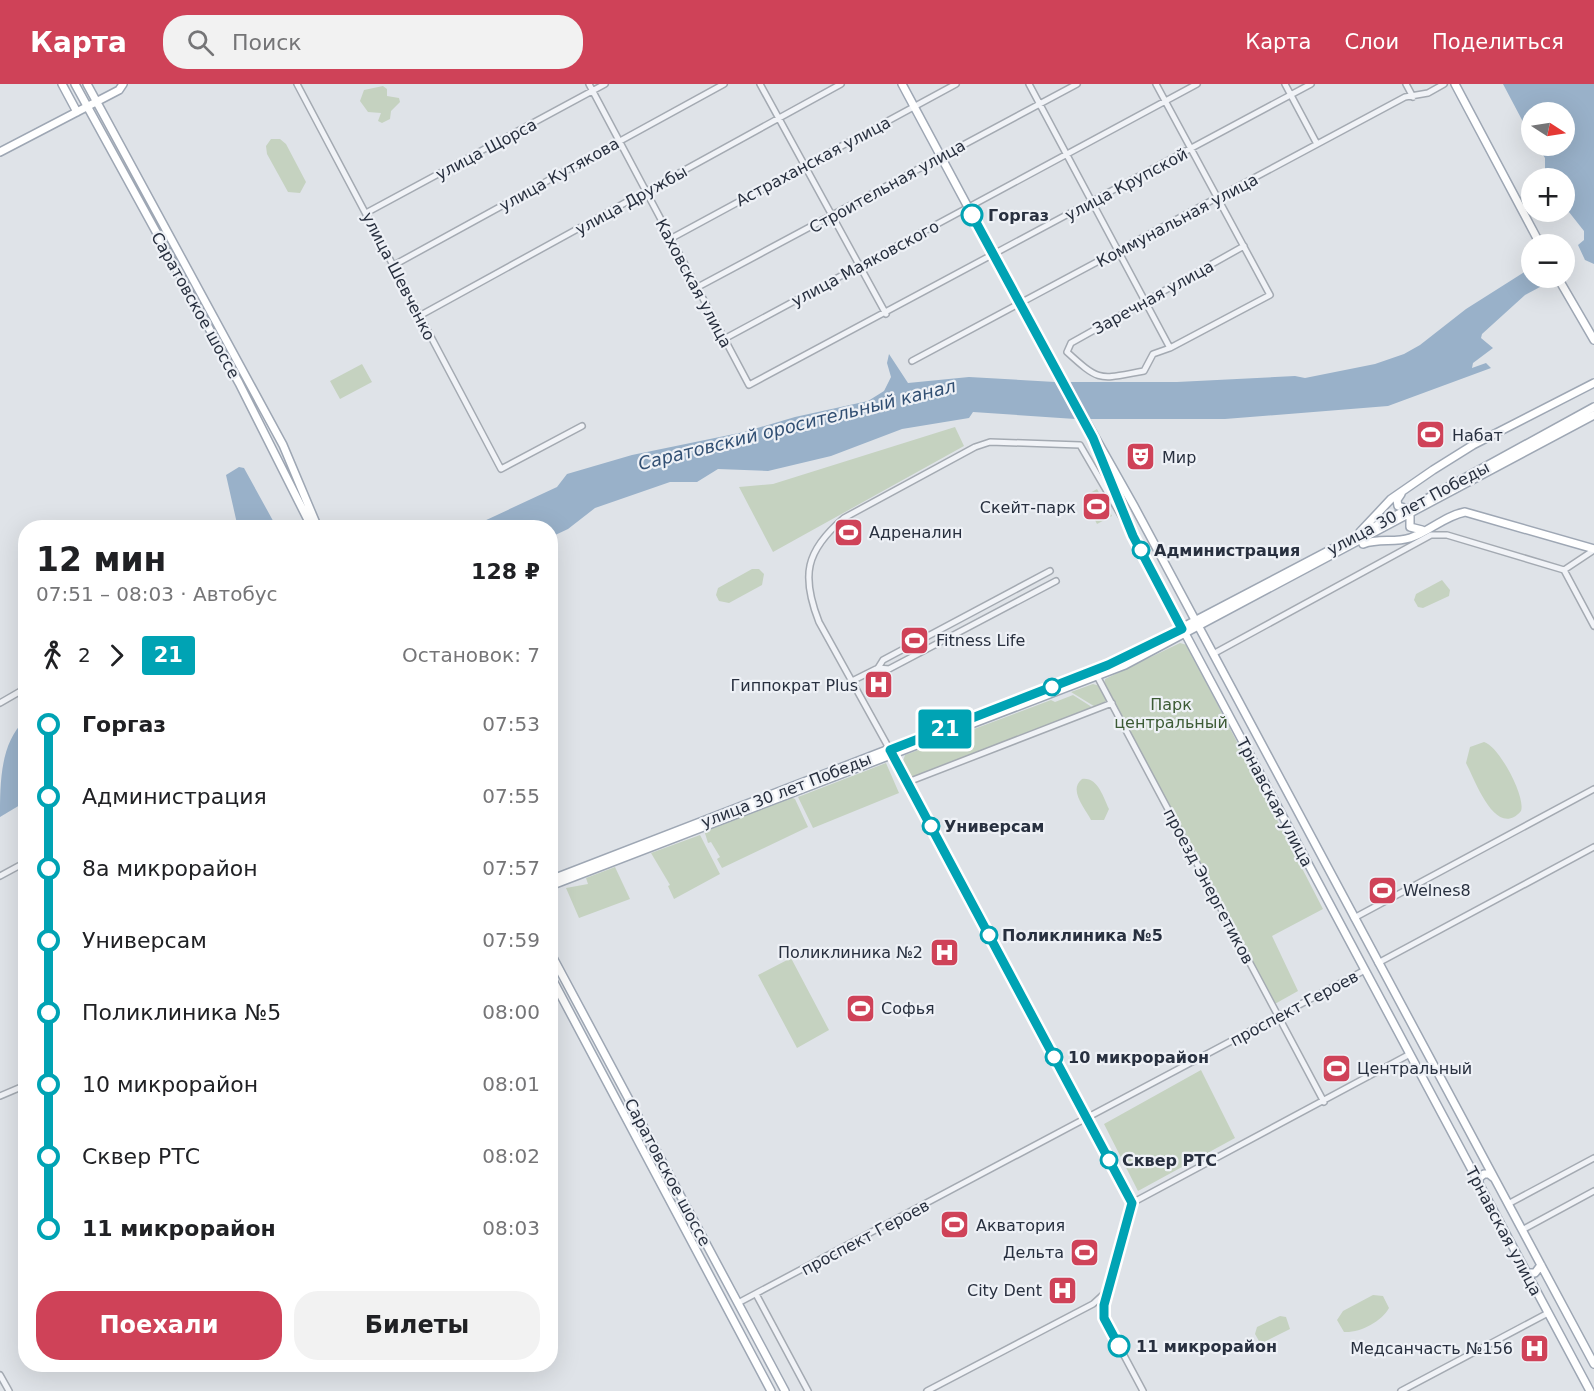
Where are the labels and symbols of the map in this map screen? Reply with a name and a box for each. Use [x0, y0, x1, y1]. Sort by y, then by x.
north arrow [1521, 102, 1575, 156]
street label: Астраханская улица [733, 113, 894, 210]
street label: улица Щорса [432, 115, 540, 184]
street label: улица Кутякова [496, 134, 623, 215]
street label: Строительная улица [806, 136, 969, 237]
street label: улица Крупской [1062, 144, 1191, 225]
street label: улица Дружбы [572, 162, 690, 239]
street label: Коммунальная улица [1093, 170, 1261, 271]
marker: Горгаз [961, 204, 983, 226]
place label: Горгаз [988, 206, 1049, 225]
street label: улица Шевченко [358, 209, 439, 344]
street label: Каховская улица [651, 215, 736, 351]
street label: улица Маяковского [788, 216, 942, 310]
street label: Саратовское шоссе [147, 229, 244, 382]
street label: Заречная улица [1089, 256, 1217, 339]
water label: Саратовский оросительный канал [636, 375, 958, 474]
sports icon: Набат [1415, 419, 1447, 451]
place label: Набат [1452, 426, 1503, 445]
theatre icon: Мир [1125, 441, 1157, 473]
place label: Мир [1162, 448, 1196, 467]
street label: улица 30 лет Победы [1324, 458, 1493, 559]
sports icon: Скейт-парк [1081, 491, 1113, 523]
place label: Скейт-парк [980, 498, 1076, 517]
sports icon: Адреналин [832, 516, 864, 548]
place label: Адреналин [869, 523, 962, 542]
marker: Администрация [1132, 541, 1150, 559]
place label: Администрация [1154, 541, 1300, 560]
sports icon: Fitness Life [899, 624, 931, 656]
place label: Fitness Life [936, 631, 1025, 650]
hospital icon: Гиппократ Plus [863, 669, 895, 701]
place label: Гиппократ Plus [731, 676, 858, 695]
unlabelled marker [1043, 678, 1061, 696]
park label: Парк центральный [1114, 695, 1228, 732]
line badge: 21 [918, 710, 972, 748]
street label: Трнавская улица [1232, 734, 1317, 870]
street label: улица 30 лет Победы [698, 749, 874, 832]
street label: проезд Энергетиков [1159, 805, 1258, 967]
marker: Универсам [922, 817, 940, 835]
place label: Универсам [944, 817, 1044, 836]
sports icon: Welnes8 [1366, 874, 1398, 906]
place label: Welnes8 [1403, 881, 1471, 900]
marker: Поликлиника №5 [980, 926, 998, 944]
place label: Поликлиника №5 [1002, 926, 1163, 945]
hospital icon: Поликлиника №2 [928, 936, 960, 968]
place label: Поликлиника №2 [778, 943, 923, 962]
street label: проспект Героев [1227, 967, 1362, 1050]
sports icon: Софья [844, 992, 876, 1024]
place label: Софья [881, 999, 935, 1018]
marker: 10 микрорайон [1045, 1048, 1063, 1066]
place label: 10 микрорайон [1068, 1048, 1209, 1067]
sports icon: Центральный [1320, 1052, 1352, 1084]
place label: Центральный [1357, 1059, 1472, 1078]
street label: Саратовское шоссе [621, 1095, 715, 1249]
marker: Сквер РТС [1100, 1151, 1118, 1169]
place label: Сквер РТС [1122, 1151, 1217, 1170]
street label: Трнавская улица [1461, 1163, 1546, 1299]
street label: проспект Героев [798, 1196, 933, 1279]
sports icon: Акватория [939, 1209, 971, 1241]
place label: Акватория [976, 1216, 1065, 1235]
sports icon: Дельта [1069, 1236, 1101, 1268]
place label: Дельта [1003, 1243, 1064, 1262]
hospital icon: City Dent [1047, 1274, 1079, 1306]
place label: City Dent [967, 1281, 1042, 1300]
hospital icon: Медсанчасть №156 [1518, 1332, 1550, 1364]
marker: 11 микрорайон [1108, 1335, 1130, 1357]
place label: 11 микрорайон [1136, 1337, 1277, 1356]
place label: Медсанчасть №156 [1350, 1339, 1513, 1358]

